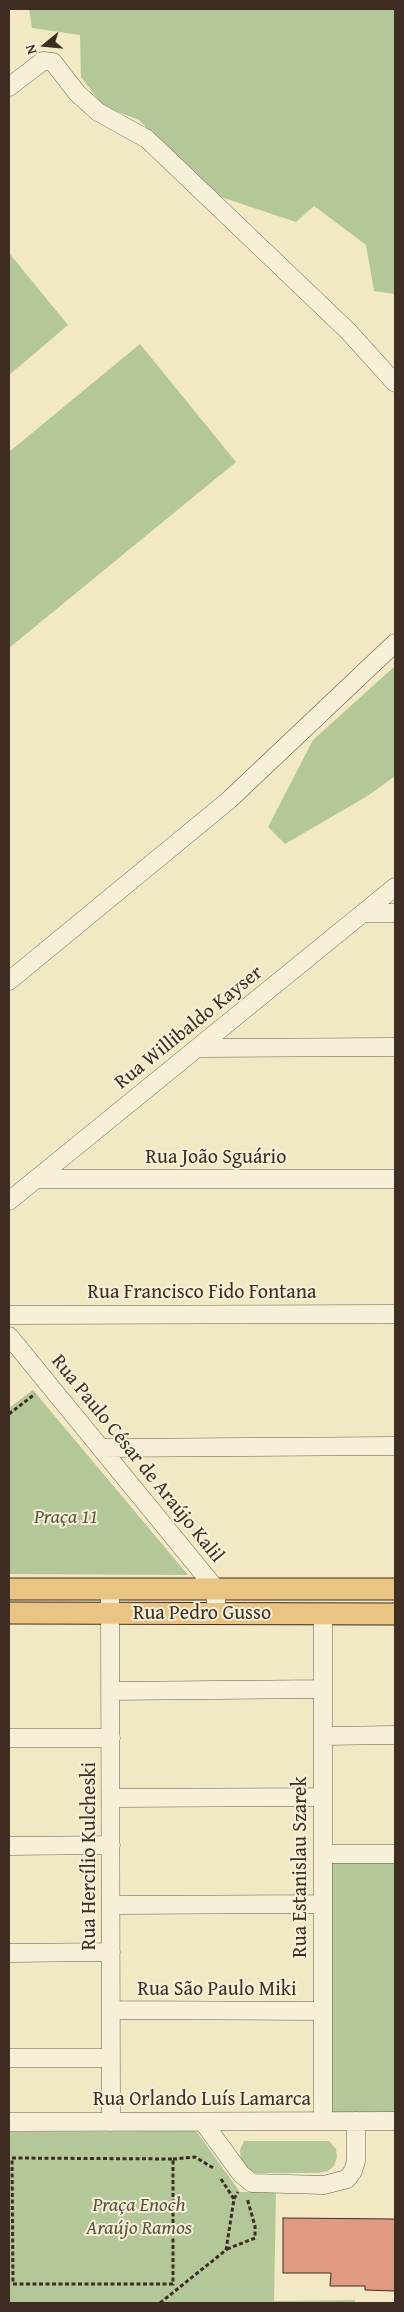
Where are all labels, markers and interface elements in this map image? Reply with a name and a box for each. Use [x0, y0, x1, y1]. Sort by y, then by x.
north arrow [20, 20, 70, 70]
text: N [20, 42, 42, 57]
street label: Rua Willibaldo Kayser [110, 961, 268, 1095]
street label: Rua João Sguário [146, 1146, 286, 1170]
street label: Rua Francisco Fido Fontana [88, 1281, 316, 1305]
street label: Rua Paulo César de Araújo Kalil [46, 1350, 228, 1568]
park label: Praça 11 [34, 1506, 98, 1530]
street label: Rua Pedro Gusso [133, 1602, 271, 1626]
street label: Rua Hercílio Kulcheski [78, 1762, 102, 1950]
street label: Rua Estanislau Szarek [289, 1776, 313, 1958]
street label: Rua São Paulo Miki [137, 1978, 297, 2002]
street label: Rua Orlando Luís Lamarca [93, 2088, 311, 2112]
park label: Praça Enoch Araújo Ramos [86, 2194, 192, 2241]

